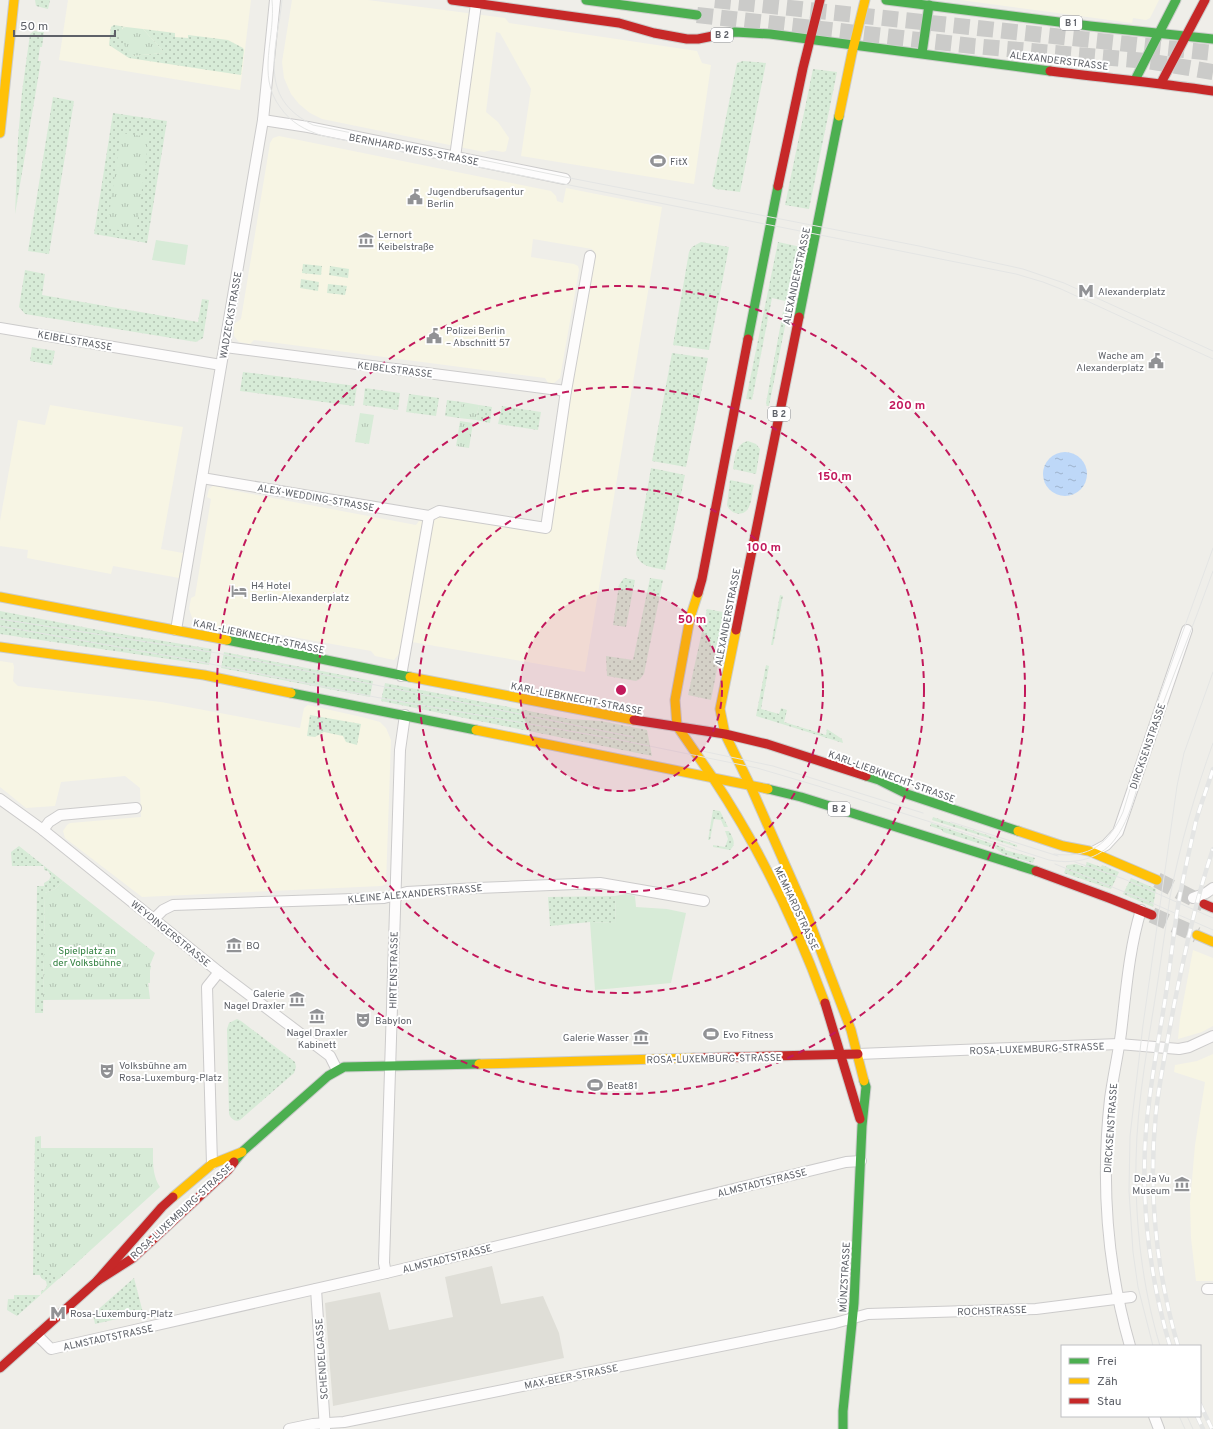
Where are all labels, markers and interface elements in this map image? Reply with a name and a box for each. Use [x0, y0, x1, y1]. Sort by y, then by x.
scale bar [14, 12, 115, 38]
road number: B 1 [1060, 16, 1082, 30]
text: 50 m [20, 19, 48, 35]
road number: B 2 [711, 28, 733, 42]
street label: ALEXANDERSTRASSE [1009, 49, 1109, 74]
street label: BERNHARD-WEISS-STRASSE [348, 131, 480, 169]
sports icon: FitX [649, 152, 667, 170]
place label: FitX [670, 156, 688, 169]
place label: Jugendberufsagentur Berlin [427, 186, 524, 211]
public building icon: Jugendberufsagentur Berlin [406, 188, 424, 206]
street label: ALEXANDERSTRASSE [781, 226, 814, 326]
place label: Lernort Keibelstraße [378, 229, 434, 254]
museum icon: Lernort Keibelstraße [357, 231, 375, 249]
street label: WADZECKSTRASSE [217, 271, 246, 360]
metro station icon: Alexanderplatz [1077, 282, 1095, 300]
place label: Alexanderplatz [1098, 286, 1166, 299]
place label: Polizei Berlin – Abschnitt 57 [446, 325, 510, 350]
public building icon: Polizei Berlin – Abschnitt 57 [425, 327, 443, 345]
street label: KEIBELSTRASSE [36, 328, 113, 354]
place label: Wache am Alexanderplatz [1076, 350, 1144, 375]
public building icon: Wache am Alexanderplatz [1147, 352, 1165, 370]
street label: KEIBELSTRASSE [356, 359, 433, 382]
text: 200 m [889, 398, 925, 414]
road number: B 2 [768, 407, 790, 421]
text: 150 m [818, 469, 852, 485]
street label: ALEX-WEDDING-STRASSE [256, 482, 375, 515]
text: 100 m [747, 540, 781, 556]
street label: ALEXANDERSTRASSE [713, 567, 744, 667]
place label: H4 Hotel Berlin-Alexanderplatz [251, 580, 349, 605]
hotel icon: H4 Hotel Berlin-Alexanderplatz [230, 582, 248, 600]
text: 50 m [678, 612, 706, 628]
street label: KARL-LIEBKNECHT-STRASSE [192, 617, 326, 658]
street label: KARL-LIEBKNECHT-STRASSE [510, 680, 644, 719]
centre of rings [614, 683, 628, 697]
street label: DIRCKSENSTRASSE [1128, 702, 1169, 791]
street label: KARL-LIEBKNECHT-STRASSE [826, 748, 957, 806]
road number: B 2 [828, 802, 850, 816]
street label: MEMHARDSTRASSE [770, 864, 821, 953]
street label: KLEINE ALEXANDERSTRASSE [347, 882, 483, 907]
street label: WEYDINGERSTRASSE [128, 898, 213, 970]
street label: HIRTENSTRASSE [387, 931, 402, 1009]
museum icon: BQ [225, 936, 243, 954]
place label: BQ [246, 940, 260, 953]
park label: Spielplatz an der Volksbühne [53, 945, 121, 970]
place label: Galerie Nagel Draxler [224, 988, 285, 1013]
museum icon: Galerie Nagel Draxler [288, 990, 306, 1008]
museum icon: Nagel Draxler Kabinett [308, 1007, 326, 1025]
theatre icon: Babylon [354, 1011, 372, 1029]
place label: Babylon [375, 1015, 412, 1028]
sports icon: Evo Fitness [702, 1025, 720, 1043]
place label: Nagel Draxler Kabinett [286, 1027, 348, 1052]
museum icon: Galerie Wasser [632, 1028, 650, 1046]
place label: Evo Fitness [723, 1029, 774, 1042]
place label: Galerie Wasser [563, 1032, 629, 1045]
street label: ROSA-LUXEMBURG-STRASSE [969, 1041, 1105, 1058]
street label: ROSA-LUXEMBURG-STRASSE [646, 1052, 782, 1067]
place label: Volksbühne am Rosa-Luxemburg-Platz [119, 1060, 222, 1085]
theatre icon: Volksbühne am Rosa-Luxemburg-Platz [98, 1062, 116, 1080]
sports icon: Beat81 [586, 1076, 604, 1094]
place label: Beat81 [607, 1080, 638, 1093]
street label: DIRCKSENSTRASSE [1102, 1083, 1121, 1174]
street label: ROSA-LUXEMBURG-STRASSE [128, 1161, 236, 1263]
street label: ALMSTADTSTRASSE [716, 1166, 809, 1201]
place label: DeJa Vu Museum [1132, 1173, 1170, 1198]
museum icon: DeJa Vu Museum [1173, 1175, 1191, 1193]
street label: MÜNZSTRASSE [837, 1241, 854, 1313]
street label: ALMSTADTSTRASSE [401, 1242, 494, 1277]
metro station icon: Rosa-Luxemburg-Platz [49, 1304, 67, 1322]
street label: ROCHSTRASSE [957, 1304, 1027, 1319]
place label: Rosa-Luxemburg-Platz [70, 1308, 173, 1321]
street label: SCHENDELGASSE [313, 1318, 332, 1400]
street label: ALMSTADTSTRASSE [62, 1323, 155, 1354]
legend [1061, 1345, 1201, 1417]
text: Frei [1097, 1354, 1117, 1370]
street label: MAX-BEER-STRASSE [523, 1362, 619, 1393]
text: Zäh [1097, 1374, 1118, 1390]
text: Stau [1097, 1394, 1122, 1410]

